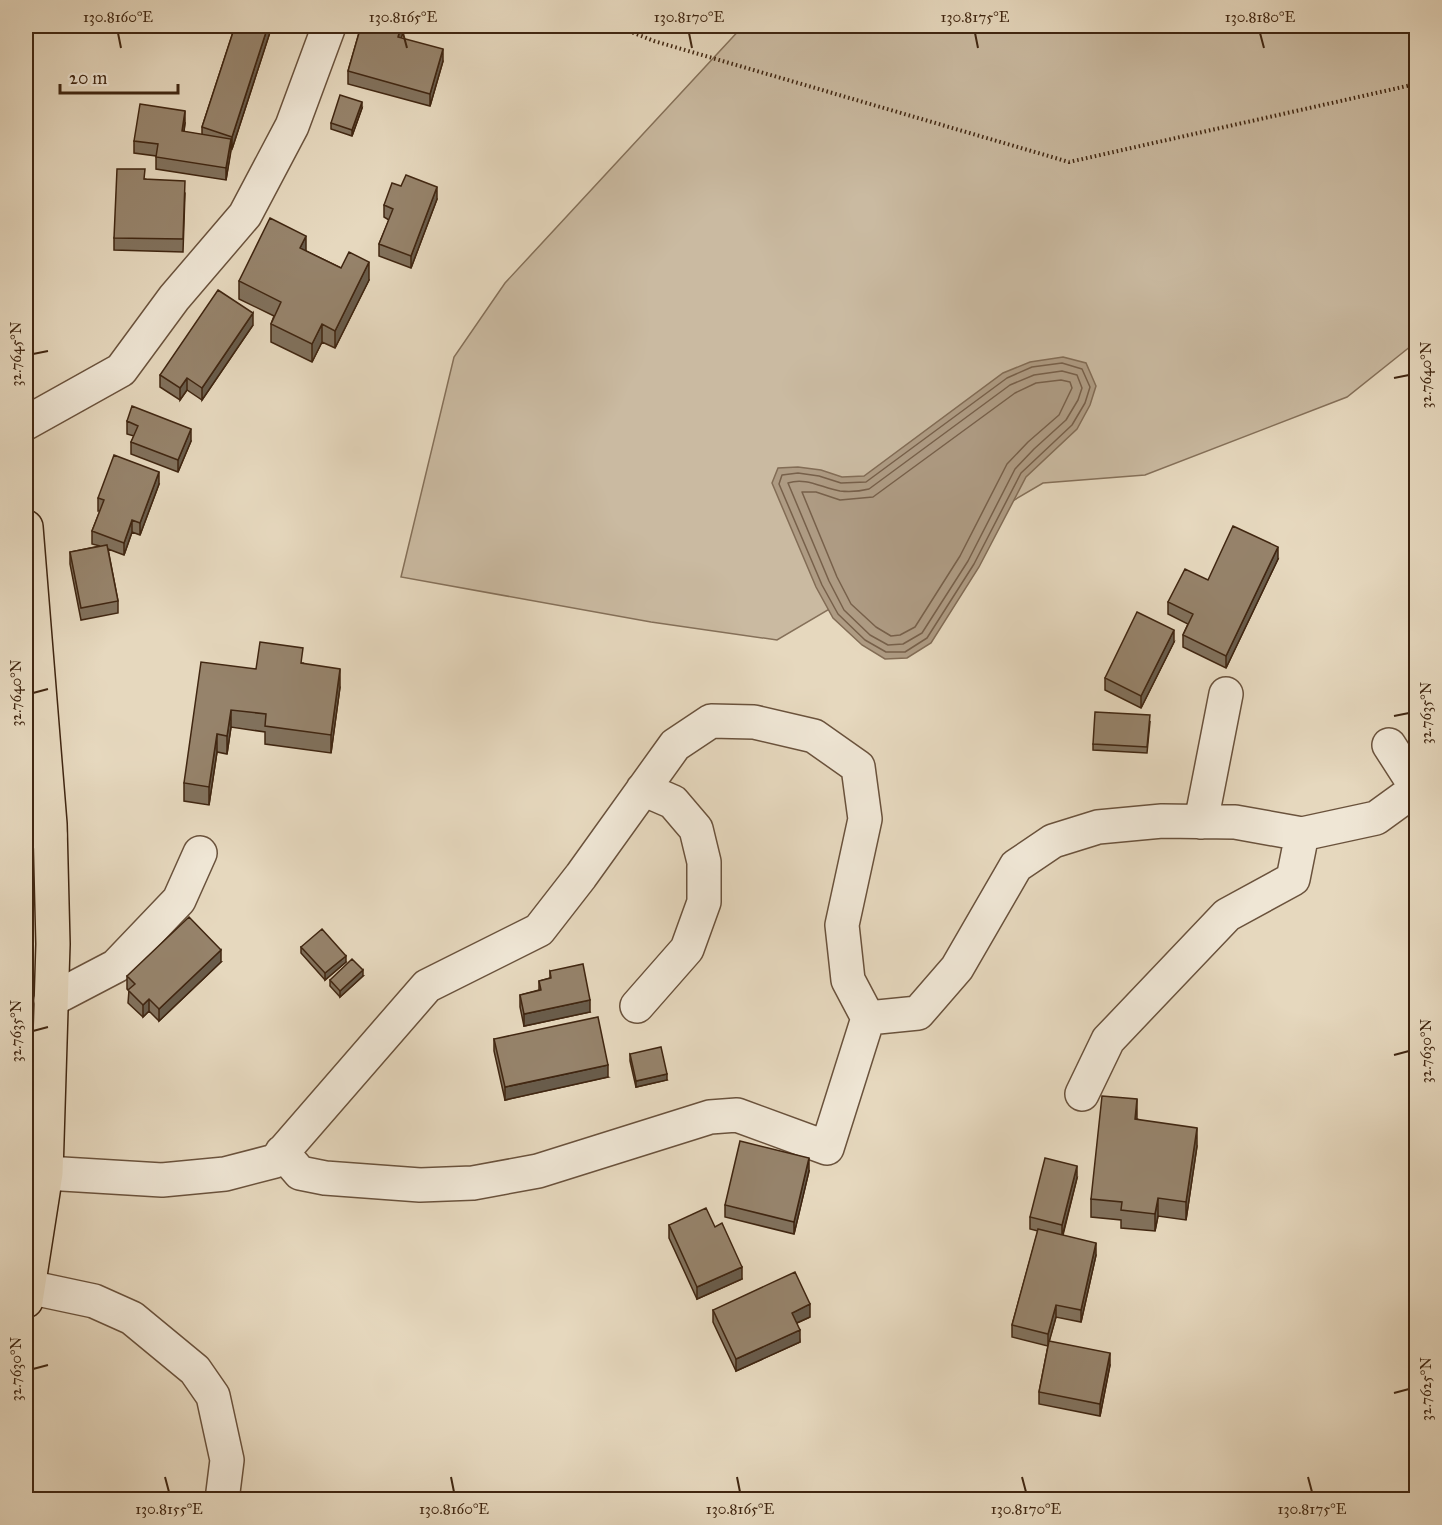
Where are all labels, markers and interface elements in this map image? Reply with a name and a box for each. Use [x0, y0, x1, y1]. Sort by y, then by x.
text: 130.8160°E [83, 8, 153, 26]
text: 130.8165°E [369, 8, 437, 26]
text: 130.8170°E [654, 8, 725, 26]
text: 130.8175°E [941, 8, 1010, 26]
text: 130.8180°E [1225, 8, 1296, 26]
scale bar [60, 57, 178, 95]
text: 20 m [69, 67, 107, 89]
text: 32.7645°N [7, 321, 25, 387]
text: 32.7640°N [1417, 341, 1435, 408]
text: 32.7640°N [7, 659, 25, 726]
text: 32.7635°N [1417, 681, 1435, 744]
text: 32.7635°N [7, 999, 25, 1062]
text: 32.7630°N [1417, 1019, 1435, 1083]
text: 32.7630°N [7, 1337, 25, 1401]
text: 32.7625°N [1417, 1357, 1435, 1421]
text: 130.8155°E [135, 1500, 203, 1518]
text: 130.8160°E [419, 1500, 489, 1518]
text: 130.8165°E [706, 1500, 774, 1518]
text: 130.8170°E [991, 1500, 1062, 1518]
text: 130.8175°E [1278, 1500, 1347, 1518]

